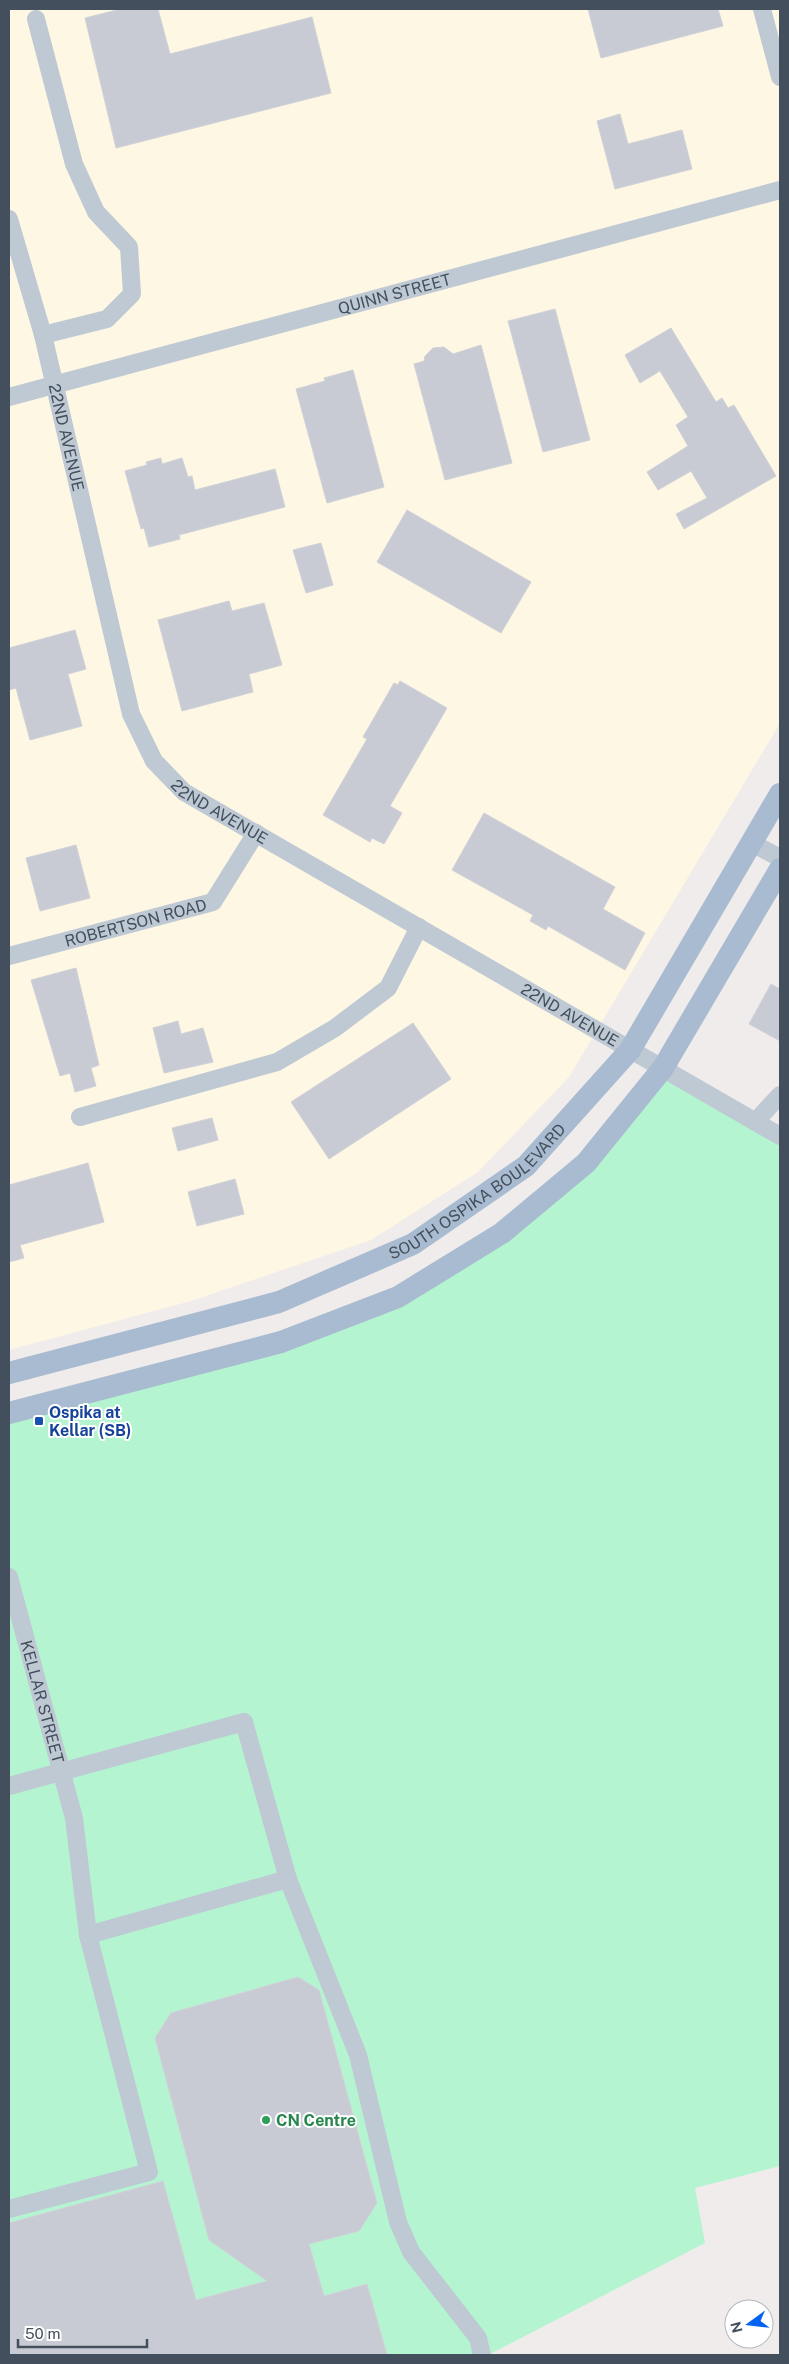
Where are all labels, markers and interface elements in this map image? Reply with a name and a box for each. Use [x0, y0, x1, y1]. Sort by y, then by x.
street label: QUINN STREET [336, 269, 453, 318]
street label: 22ND AVENUE [45, 382, 88, 493]
street label: 22ND AVENUE [167, 775, 271, 848]
street label: ROBERTSON ROAD [63, 895, 209, 950]
street label: 22ND AVENUE [518, 979, 622, 1050]
street label: SOUTH OSPIKA BOULEVARD [386, 1119, 569, 1263]
place label: Ospika at Kellar (SB) [49, 1403, 131, 1440]
marker: Ospika at Kellar (SB) [33, 1415, 45, 1427]
street label: KELLAR STREET [17, 1638, 68, 1765]
place label: CN Centre [276, 2111, 356, 2130]
marker: CN Centre [260, 2114, 272, 2126]
north arrow [724, 2299, 774, 2349]
scale bar [18, 2316, 146, 2348]
text: N [727, 2320, 746, 2335]
text: 50 m [25, 2325, 60, 2342]

